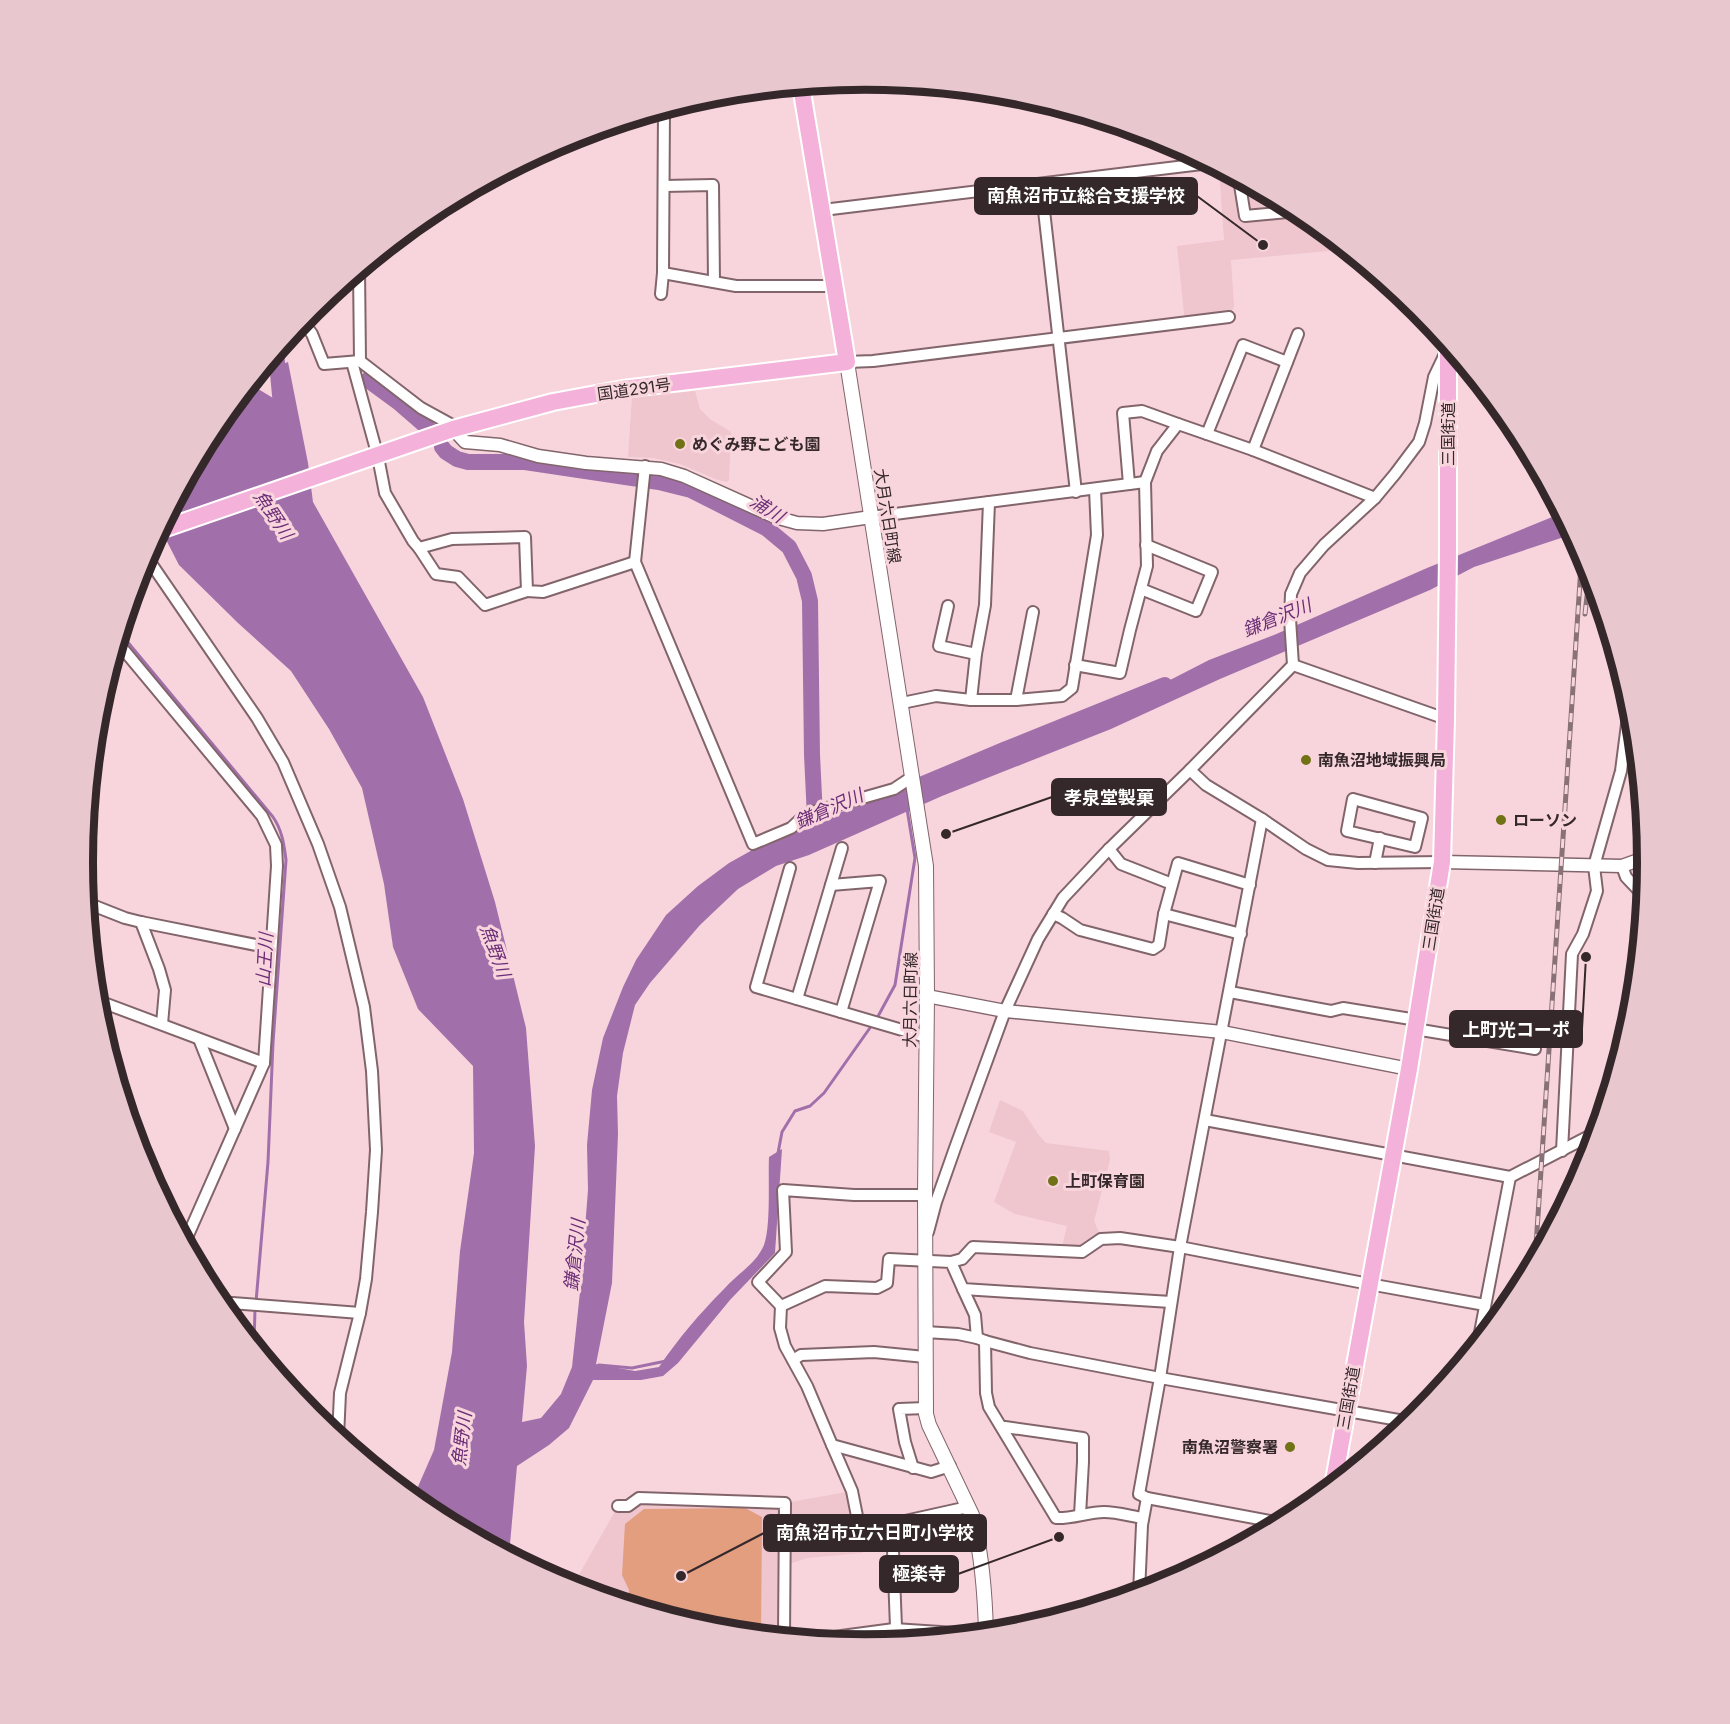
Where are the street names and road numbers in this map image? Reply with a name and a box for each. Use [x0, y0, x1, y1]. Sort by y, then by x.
street label: 国道291号 [596, 374, 672, 404]
street label: 三国街道 [1438, 402, 1458, 466]
street label: 大月六日町線 [871, 467, 905, 565]
street label: 三国街道 [1418, 886, 1448, 952]
street label: 大月六日町線 [899, 952, 921, 1048]
street label: 三国街道 [1333, 1365, 1363, 1431]

